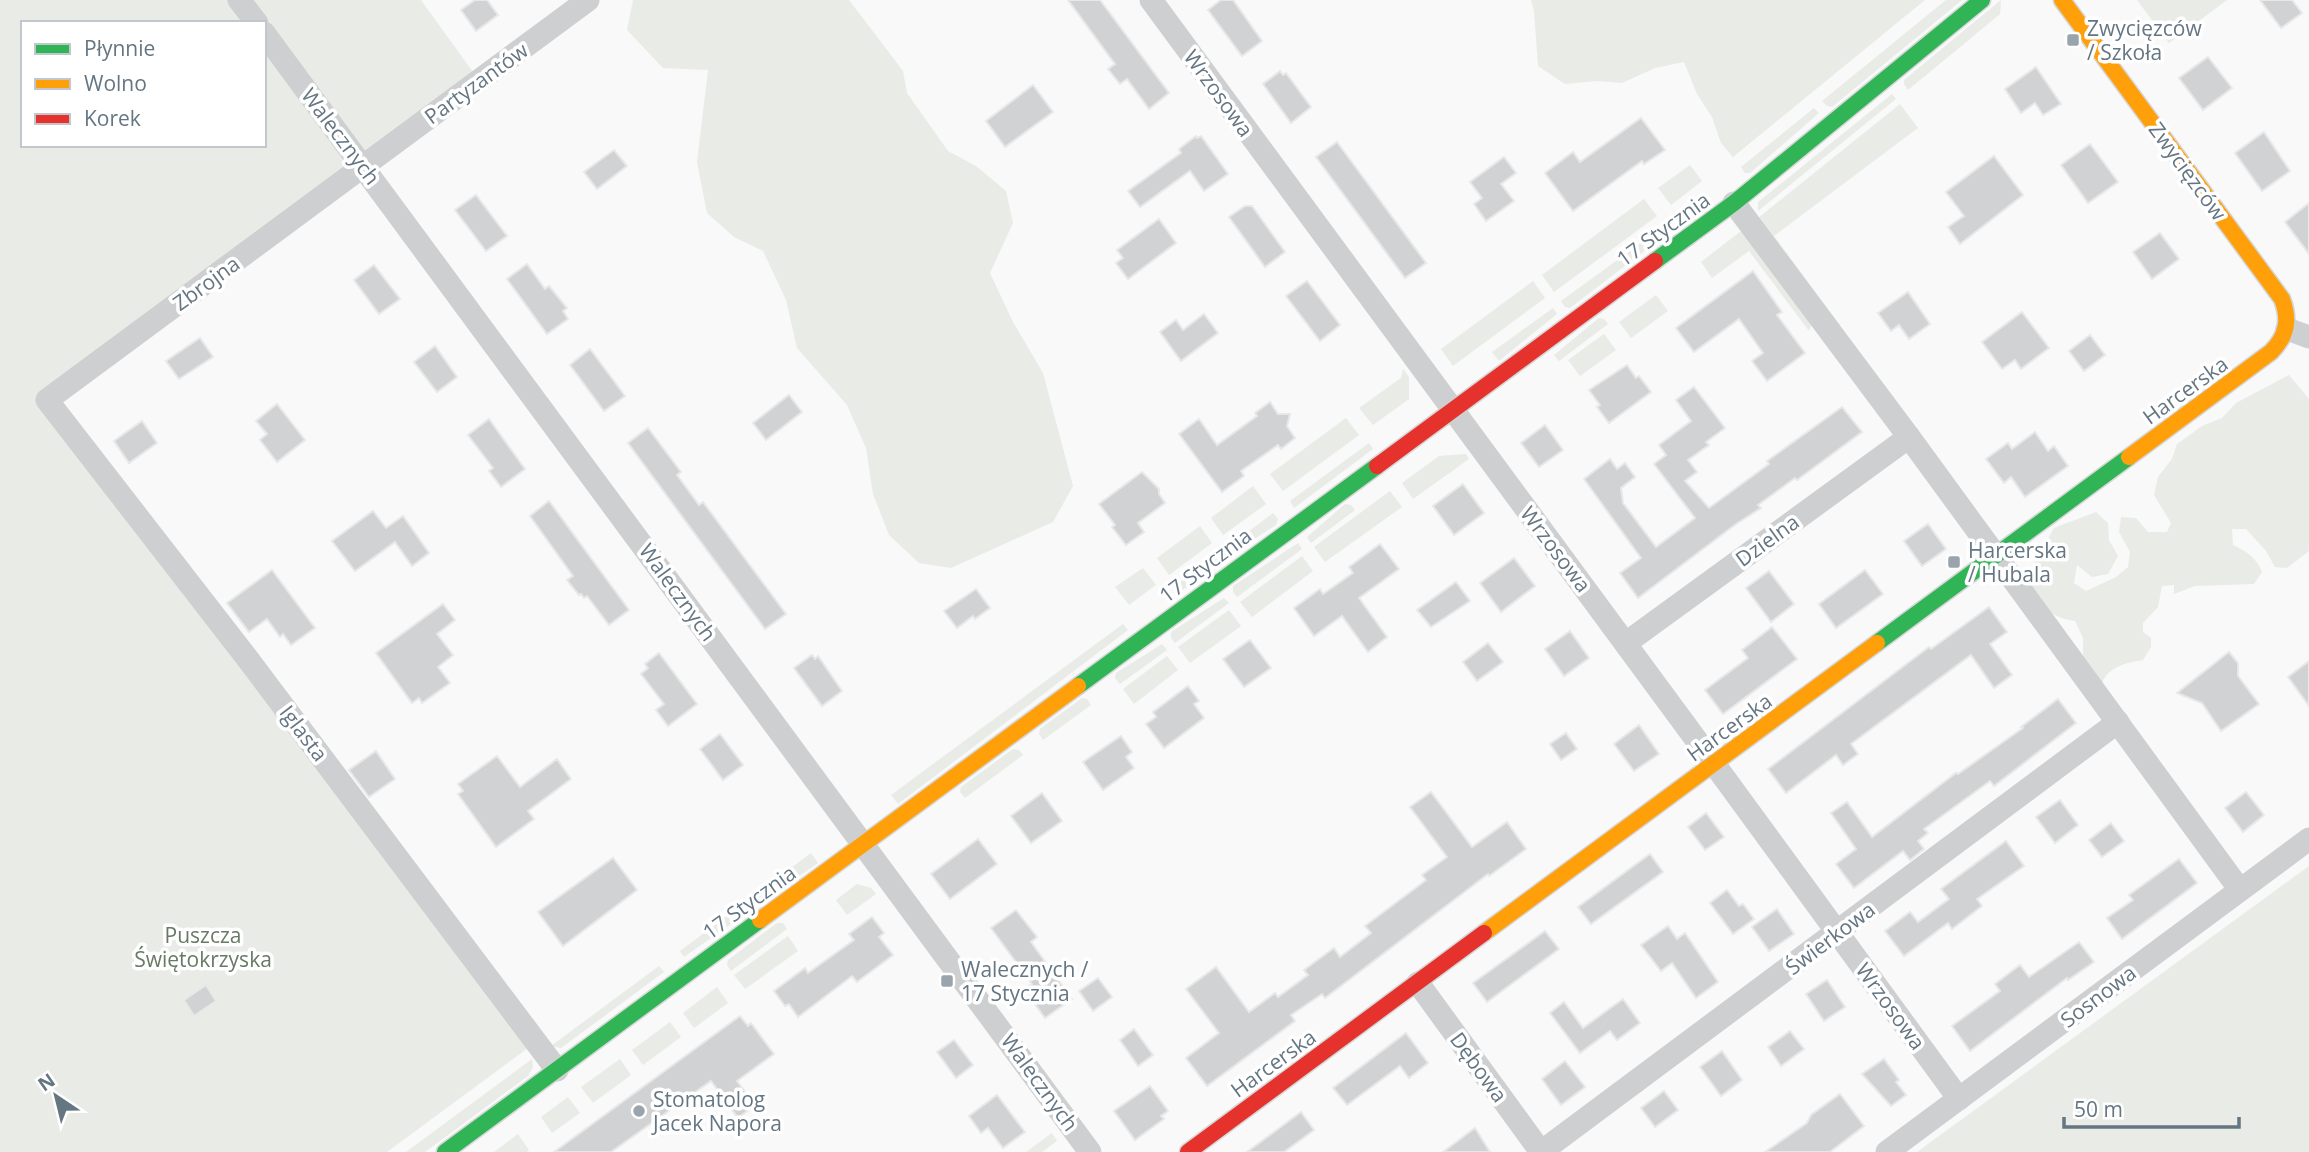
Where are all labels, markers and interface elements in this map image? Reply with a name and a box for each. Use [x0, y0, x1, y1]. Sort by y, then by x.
place label: Zwycięzców / Szkoła [2087, 14, 2202, 66]
legend [21, 21, 266, 147]
marker: Zwycięzców / Szkoła [2065, 32, 2081, 48]
text: Płynnie [84, 34, 155, 62]
street label: Partyzantów [419, 35, 534, 130]
street label: Wrzosowa [1178, 44, 1260, 142]
text: Wolno [84, 69, 147, 97]
street label: Walecznych [295, 82, 387, 190]
text: Korek [84, 104, 141, 132]
street label: Zwycięzców [2143, 116, 2233, 226]
street label: 17 Stycznia [1611, 186, 1715, 272]
street label: Zbrojna [167, 249, 245, 317]
street label: Harcerska [2137, 350, 2233, 430]
street label: Wrzosowa [1514, 500, 1598, 598]
street label: Dzielna [1730, 508, 1804, 572]
street label: 17 Stycznia [1153, 521, 1257, 609]
place label: Harcerska / Hubala [1968, 536, 2067, 588]
street label: Walecznych [633, 537, 723, 647]
marker: Harcerska / Hubala [1946, 554, 1962, 570]
street label: Harcerska [1681, 687, 1777, 767]
street label: Iglasta [274, 699, 334, 767]
street label: 17 Stycznia [697, 859, 801, 945]
street label: Świerkowa [1780, 895, 1880, 981]
park label: Puszcza Świętokrzyska [134, 921, 272, 973]
place label: Walecznych / 17 Stycznia [961, 955, 1089, 1007]
street label: Wrzosowa [1850, 957, 1932, 1055]
street label: Sosnowa [2055, 958, 2141, 1034]
marker: Walecznych / 17 Stycznia [939, 973, 955, 989]
street label: Harcerska [1225, 1023, 1321, 1103]
street label: Dębowa [1444, 1026, 1514, 1108]
street label: Walecznych [995, 1027, 1085, 1137]
north arrow [21, 1061, 91, 1131]
text: N [32, 1067, 60, 1097]
place label: Stomatolog Jacek Napora [651, 1085, 782, 1137]
scale bar [2064, 1086, 2239, 1130]
text: 50 m [2074, 1095, 2123, 1123]
marker: Stomatolog Jacek Napora [631, 1103, 647, 1119]

